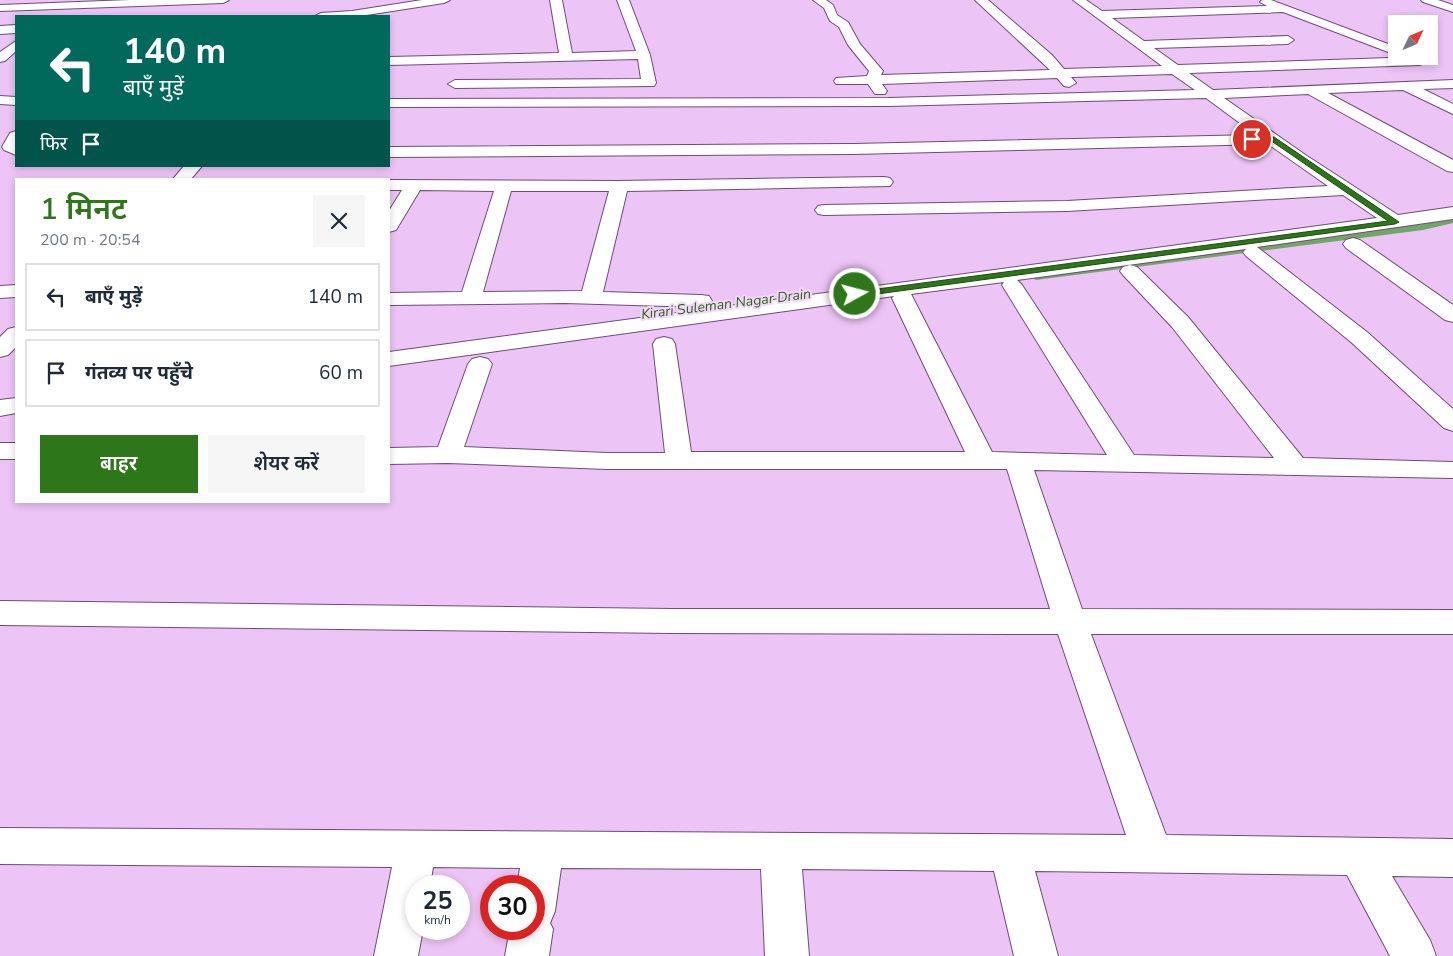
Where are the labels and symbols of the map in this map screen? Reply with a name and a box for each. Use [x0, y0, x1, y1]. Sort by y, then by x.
north arrow [1388, 15, 1438, 65]
pin [1231, 118, 1273, 160]
position arrow [828, 267, 880, 319]
water label: Kirari Suleman Nagar Drain [640, 284, 812, 324]
speed limit sign: 30 [480, 875, 545, 940]

